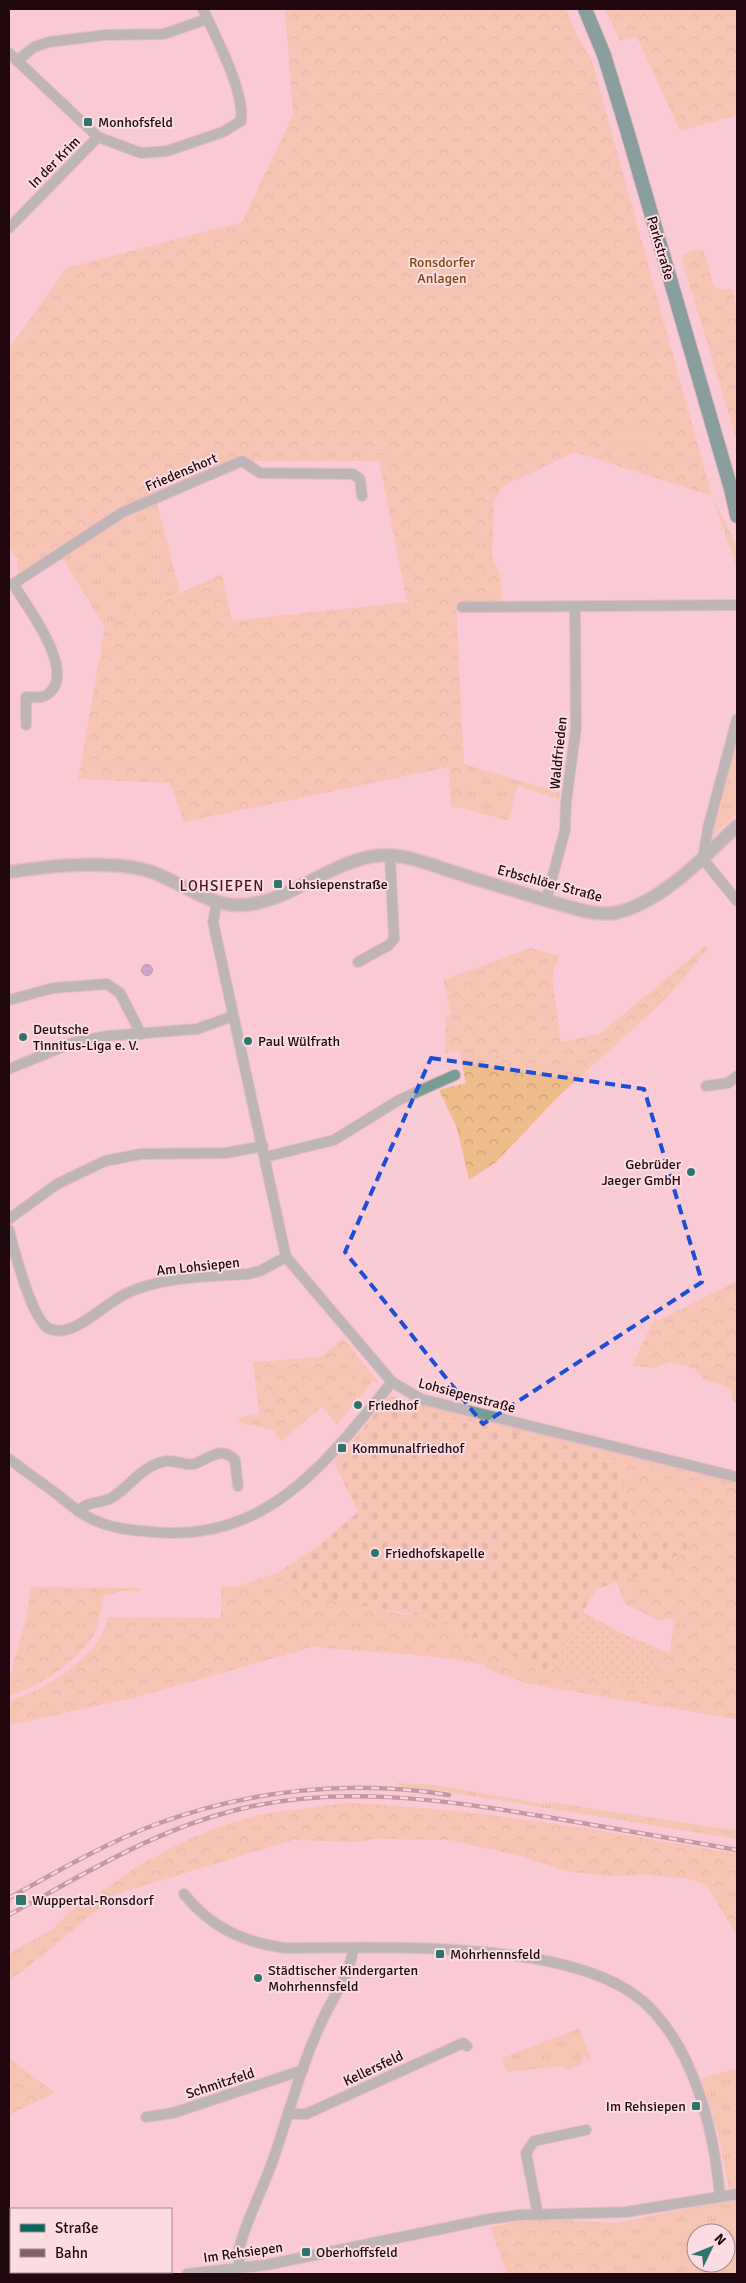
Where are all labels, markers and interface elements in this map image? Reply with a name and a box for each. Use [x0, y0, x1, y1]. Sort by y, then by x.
place label: Monhofsfeld [98, 114, 173, 131]
marker: Monhofsfeld [82, 116, 94, 128]
street label: In der Krim [25, 133, 84, 192]
street label: Parkstraße [643, 214, 678, 282]
park label: Ronsdorfer Anlagen [409, 254, 476, 287]
street label: Friedenshort [143, 450, 220, 495]
street label: Waldfrieden [546, 716, 571, 790]
street label: Erbschlöer Straße [496, 861, 604, 906]
place label: Lohsiepenstraße [288, 876, 388, 893]
district label: LOHSIEPEN [180, 877, 264, 895]
marker: Lohsiepenstraße [272, 878, 284, 890]
place label: Deutsche Tinnitus-Liga e. V. [33, 1021, 139, 1054]
marker: Deutsche Tinnitus-Liga e. V. [17, 1031, 29, 1043]
place label: Paul Wülfrath [258, 1033, 340, 1050]
marker: Paul Wülfrath [242, 1035, 254, 1047]
place label: Gebrüder Jaeger GmbH [601, 1156, 682, 1189]
marker: Gebrüder Jaeger GmbH [685, 1166, 697, 1178]
street label: Am Lohsiepen [156, 1254, 241, 1279]
street label: Lohsiepenstraße [416, 1374, 517, 1417]
place label: Friedhof [368, 1397, 419, 1414]
marker: Friedhof [352, 1399, 364, 1411]
place label: Kommunalfriedhof [352, 1440, 465, 1457]
marker: Kommunalfriedhof [336, 1442, 348, 1454]
place label: Friedhofskapelle [385, 1545, 485, 1562]
marker: Friedhofskapelle [369, 1547, 381, 1559]
place label: Wuppertal-Ronsdorf [32, 1892, 155, 1909]
marker: Wuppertal-Ronsdorf [14, 1893, 28, 1907]
place label: Mohrhennsfeld [450, 1946, 540, 1963]
marker: Mohrhennsfeld [434, 1948, 446, 1960]
place label: Städtischer Kindergarten Mohrhennsfeld [268, 1962, 418, 1995]
marker: Städtischer Kindergarten Mohrhennsfeld [252, 1972, 264, 1984]
street label: Kellersfeld [340, 2047, 406, 2090]
street label: Schmitzfeld [184, 2064, 257, 2103]
place label: Im Rehsiepen [606, 2098, 686, 2115]
marker: Im Rehsiepen [690, 2100, 702, 2112]
legend [10, 2208, 172, 2273]
text: Straße [55, 2219, 99, 2237]
north arrow [686, 2223, 736, 2273]
text: N [711, 2230, 730, 2249]
street label: Im Rehsiepen [202, 2238, 284, 2266]
text: Bahn [55, 2244, 88, 2262]
place label: Oberhoffsfeld [316, 2244, 398, 2261]
marker: Oberhoffsfeld [300, 2246, 312, 2258]

